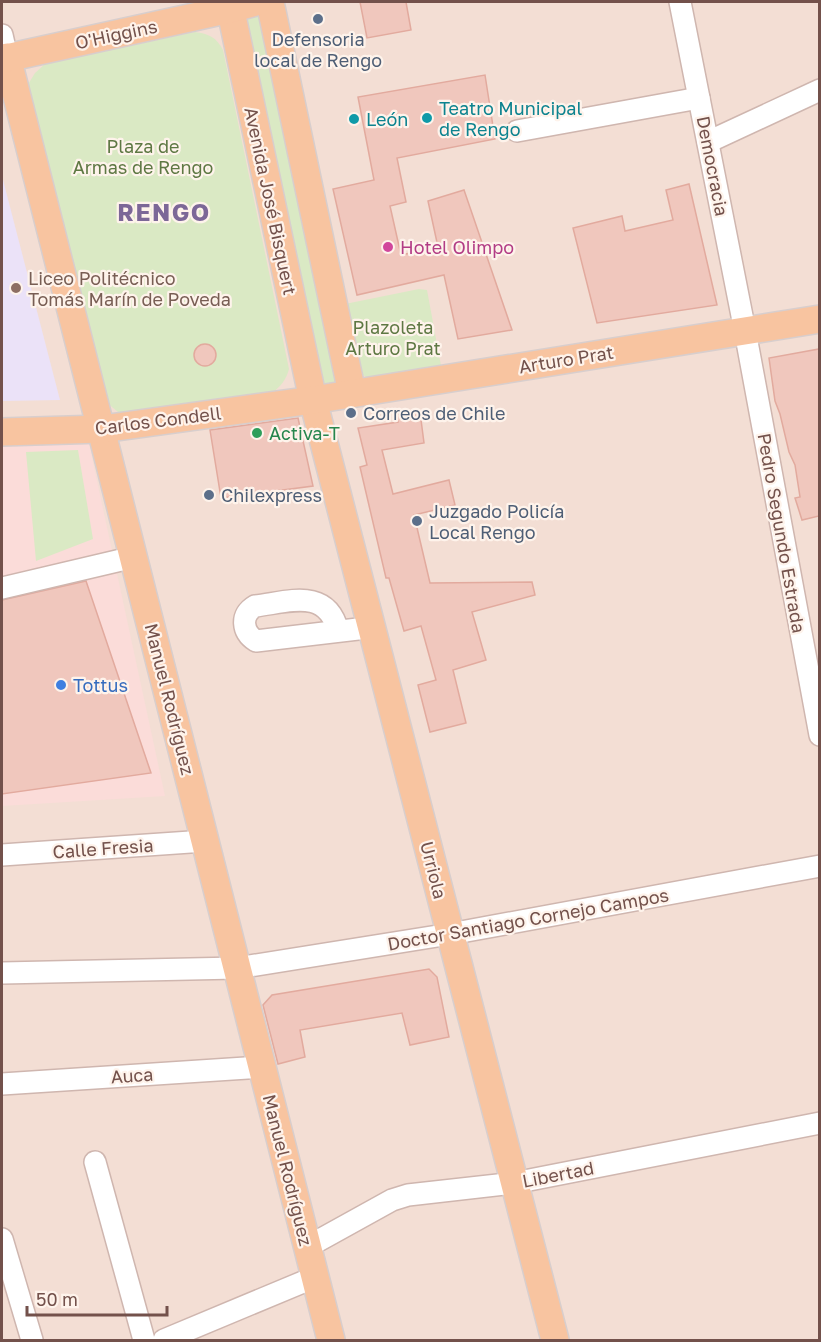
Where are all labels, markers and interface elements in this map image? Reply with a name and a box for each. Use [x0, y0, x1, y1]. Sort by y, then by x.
marker: Defensoria local de Rengo [311, 12, 325, 26]
street label: O'Higgins [73, 15, 159, 53]
place label: Defensoria local de Rengo [254, 28, 382, 71]
place label: Teatro Municipal de Rengo [439, 97, 582, 140]
street label: Avenida José Bisquert [240, 105, 302, 297]
place label: León [366, 108, 408, 130]
marker: Teatro Municipal de Rengo [420, 111, 434, 125]
marker: León [347, 112, 361, 126]
street label: Democracia [693, 114, 733, 218]
park label: Plaza de Armas de Rengo [73, 135, 213, 178]
district label: RENGO [117, 197, 211, 226]
place label: Hotel Olimpo [400, 236, 514, 258]
marker: Hotel Olimpo [381, 240, 395, 254]
place label: Liceo Politécnico Tomás Marín de Poveda [28, 267, 231, 310]
marker: Liceo Politécnico Tomás Marín de Poveda [9, 281, 23, 295]
park label: Plazoleta Arturo Prat [345, 316, 441, 359]
street label: Arturo Prat [517, 341, 615, 377]
street label: Carlos Condell [94, 401, 223, 439]
place label: Correos de Chile [363, 402, 505, 424]
marker: Correos de Chile [344, 406, 358, 420]
place label: Activa-T [269, 422, 340, 444]
marker: Activa-T [250, 426, 264, 440]
street label: Pedro Segundo Estrada [754, 431, 810, 635]
place label: Chilexpress [221, 484, 322, 506]
marker: Chilexpress [202, 488, 216, 502]
place label: Juzgado Policía Local Rengo [429, 500, 564, 543]
marker: Juzgado Policía Local Rengo [410, 514, 424, 528]
street label: Manuel Rodríguez [140, 621, 200, 777]
place label: Tottus [73, 674, 128, 696]
marker: Tottus [54, 678, 68, 692]
street label: Calle Fresia [52, 833, 154, 863]
street label: Urriola [416, 839, 452, 901]
street label: Doctor Santiago Cornejo Campos [386, 883, 670, 955]
street label: Auca [110, 1063, 154, 1087]
street label: Manuel Rodríguez [258, 1092, 318, 1248]
street label: Libertad [520, 1156, 596, 1192]
scale bar [27, 1279, 166, 1317]
text: 50 m [36, 1288, 78, 1310]

